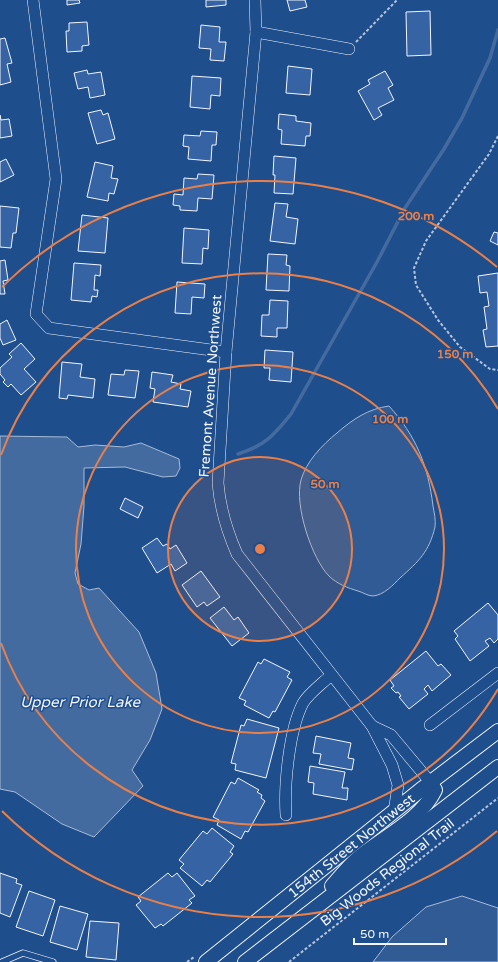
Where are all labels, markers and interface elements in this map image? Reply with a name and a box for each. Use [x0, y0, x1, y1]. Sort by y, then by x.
text: 200 m [398, 209, 434, 223]
street label: Fremont Avenue Northwest [196, 293, 225, 478]
text: 150 m [437, 347, 473, 361]
text: 100 m [372, 412, 408, 426]
text: 50 m [310, 477, 340, 491]
centre of rings [253, 542, 267, 556]
water label: Upper Prior Lake [20, 693, 141, 711]
street label: 154th Street Northwest [285, 790, 419, 902]
street label: Big Woods Regional Trail [317, 815, 458, 930]
scale bar [354, 920, 446, 946]
text: 50 m [360, 927, 389, 941]

